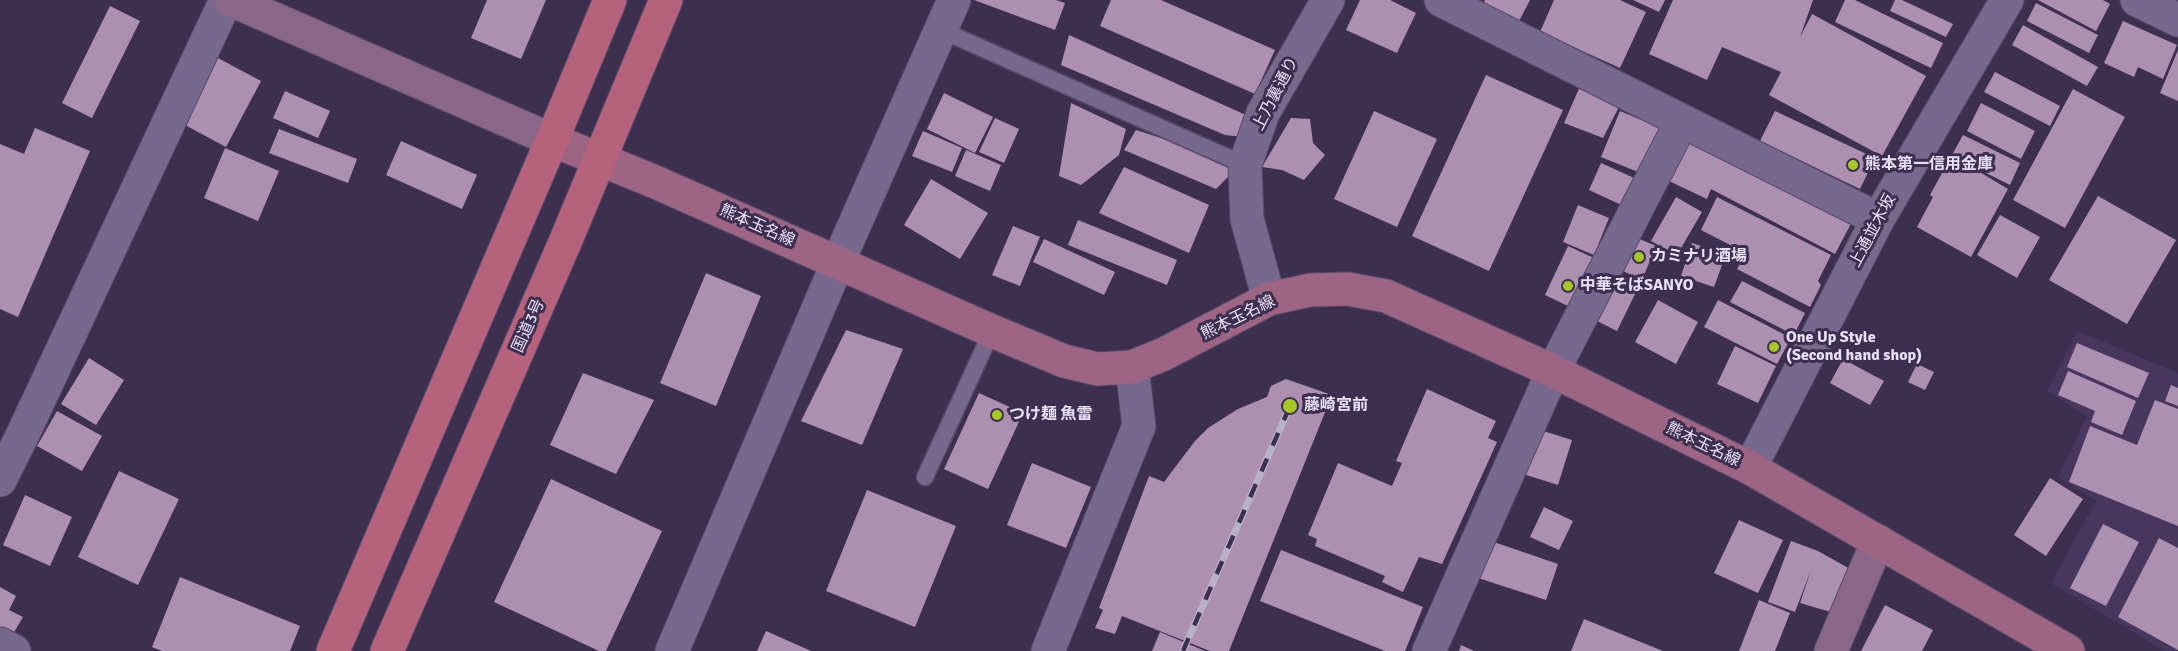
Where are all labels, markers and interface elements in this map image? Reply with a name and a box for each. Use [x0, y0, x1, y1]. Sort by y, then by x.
street label: 上乃裏通り [1249, 54, 1303, 134]
place label: 熊本第一信用金庫 [1865, 155, 1993, 175]
marker: 熊本第一信用金庫 [1846, 158, 1860, 172]
street label: 上通並木坂 [1846, 191, 1900, 271]
street label: 熊本玉名線 [717, 201, 797, 251]
place label: カミナリ酒場 [1651, 247, 1747, 267]
marker: カミナリ酒場 [1632, 250, 1646, 264]
place label: 中華そばSANYO [1580, 276, 1693, 296]
marker: 中華そばSANYO [1561, 279, 1575, 293]
street label: 熊本玉名線 [1198, 292, 1278, 344]
street label: 国道3号 [509, 296, 549, 356]
place label: One Up Style (Second hand shop) [1786, 328, 1922, 366]
marker: One Up Style (Second hand shop) [1767, 340, 1781, 354]
place label: 藤崎宮前 [1304, 396, 1368, 416]
marker: 藤崎宮前 [1281, 397, 1299, 415]
place label: つけ麺 魚雷 [1009, 405, 1093, 425]
marker: つけ麺 魚雷 [990, 408, 1004, 422]
street label: 熊本玉名線 [1663, 419, 1743, 471]

